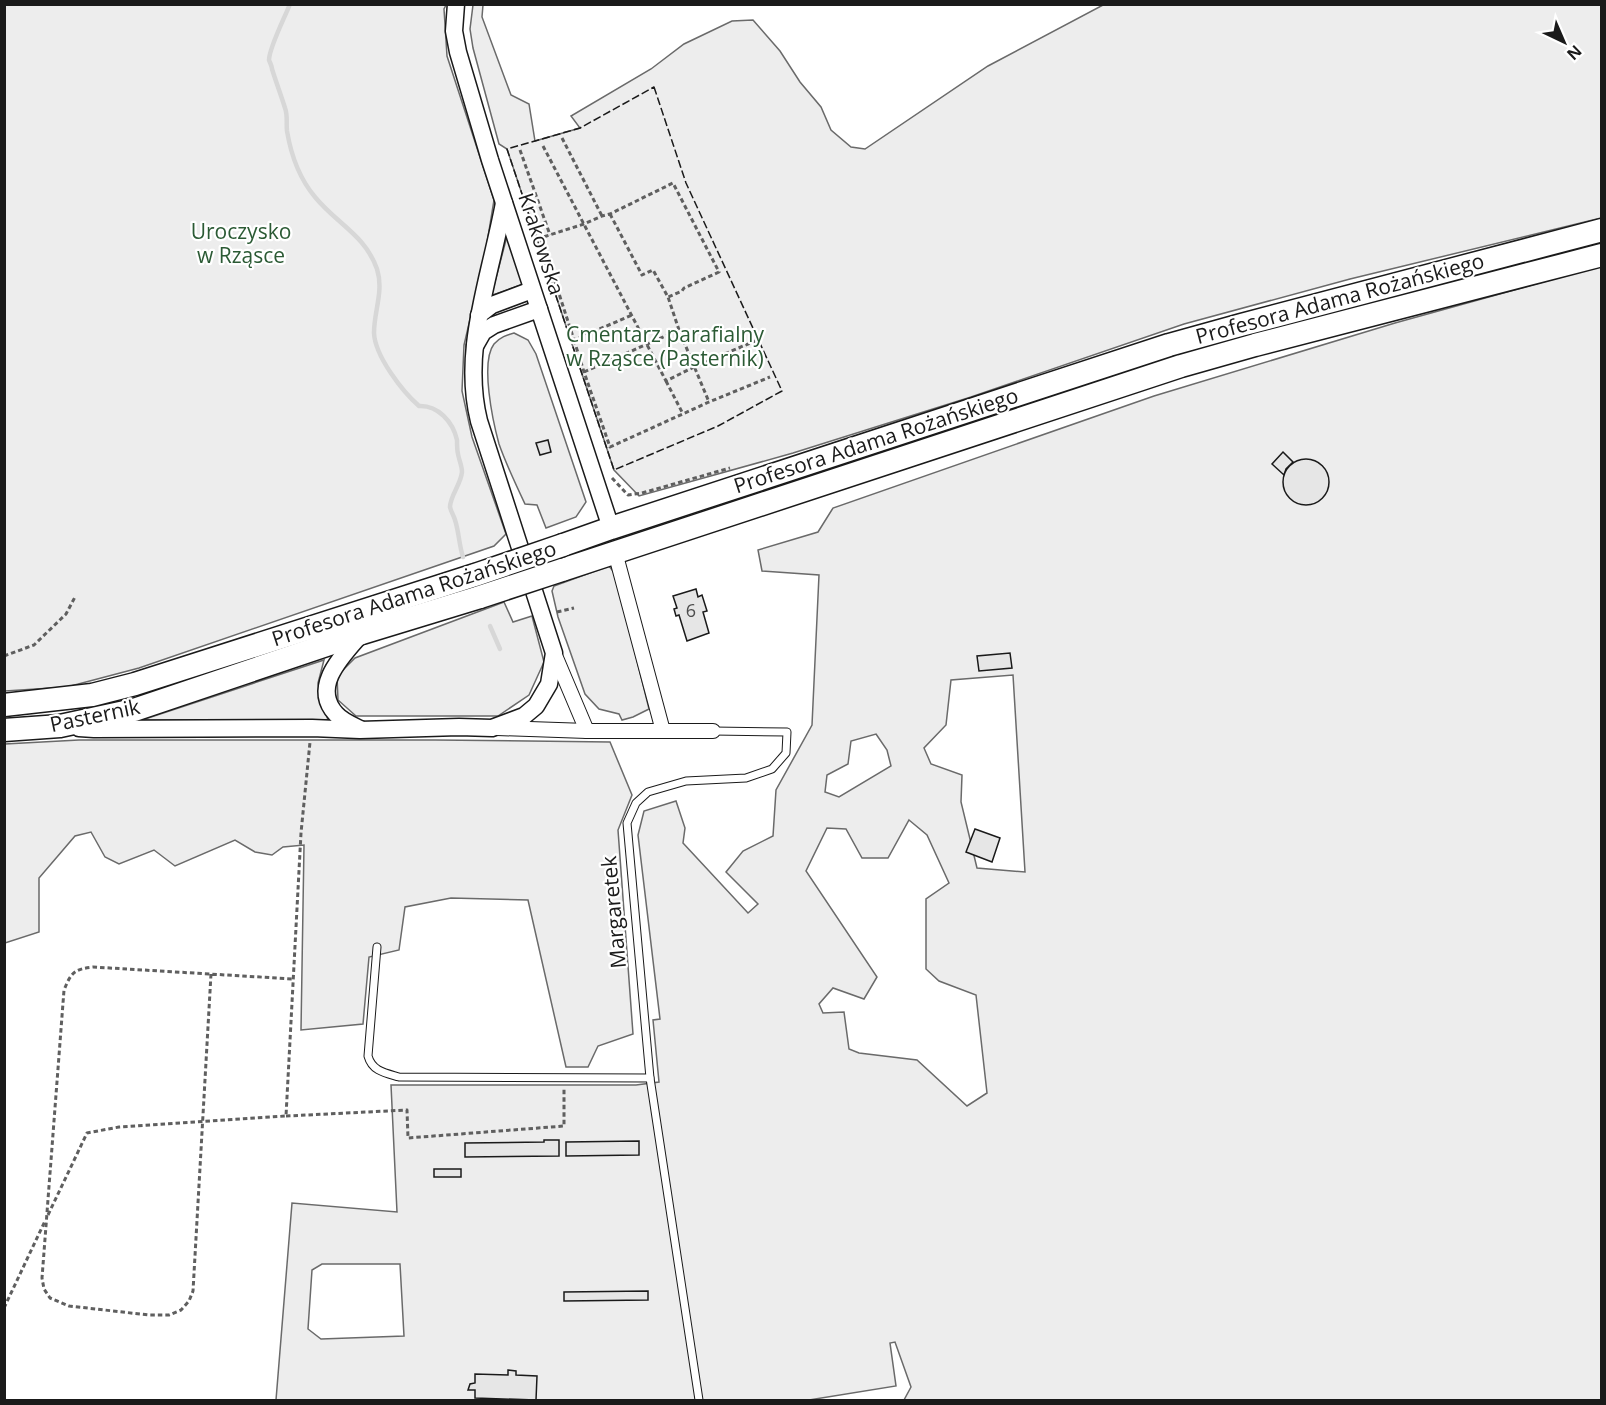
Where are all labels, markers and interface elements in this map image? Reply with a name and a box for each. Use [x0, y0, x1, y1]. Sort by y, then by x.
north arrow [1534, 12, 1594, 72]
text: N [1562, 40, 1587, 65]
street label: Krakowska [512, 189, 572, 298]
park label: Uroczysko w Rząsce [191, 217, 291, 269]
street label: Profesora Adama Rożańskiego [1192, 246, 1487, 350]
park label: Cmentarz parafialny w Rząsce (Pasternik) [566, 320, 764, 372]
street label: Profesora Adama Rożańskiego [730, 381, 1022, 499]
street label: Profesora Adama Rożańskiego [268, 534, 560, 652]
house number: 6 [686, 598, 696, 622]
street label: Pasternik [47, 692, 142, 738]
street label: Margaretek [594, 855, 632, 970]

